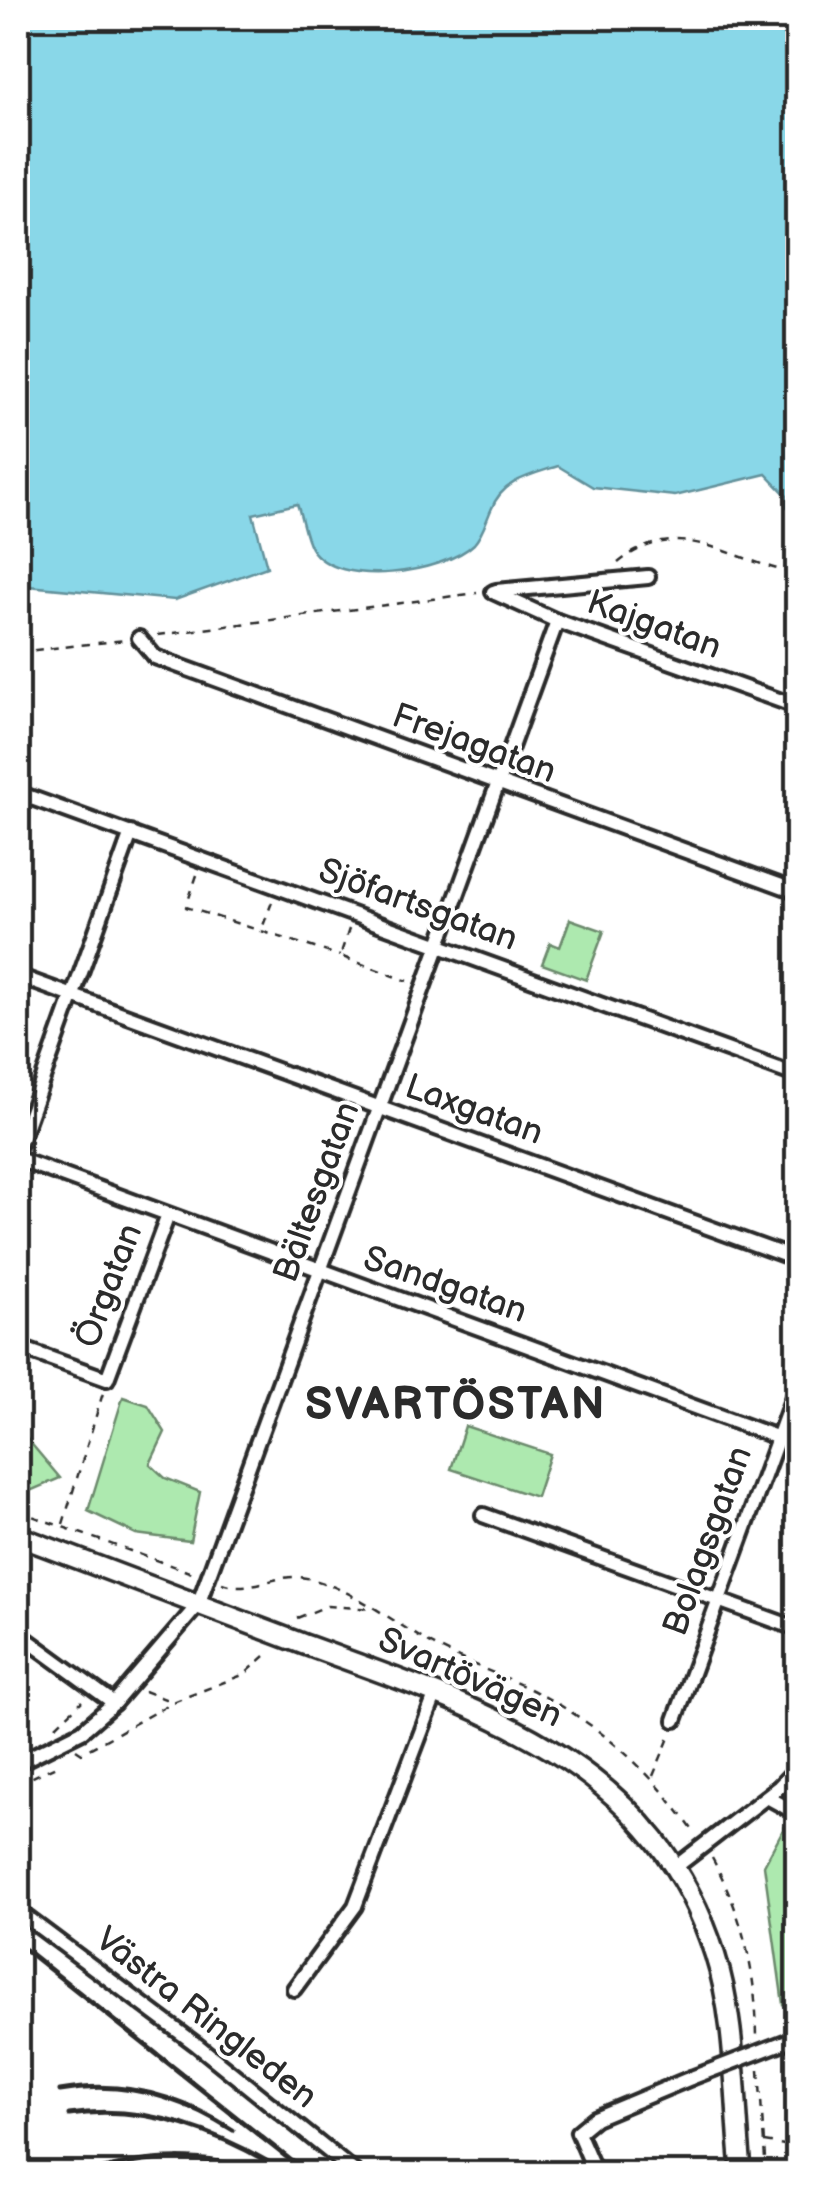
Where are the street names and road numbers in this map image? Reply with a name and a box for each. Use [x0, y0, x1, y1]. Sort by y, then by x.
street label: Kajgatan [581, 581, 727, 669]
street label: Frejagatan [386, 695, 562, 793]
street label: Sjöfartsgatan [313, 849, 523, 961]
street label: Laxgatan [399, 1065, 549, 1155]
street label: Bältesgatan [265, 1096, 369, 1288]
street label: Örgatan [66, 1218, 152, 1354]
street label: Sandgatan [358, 1237, 532, 1333]
street label: Bolagsgatan [654, 1441, 762, 1641]
street label: Svartövägen [371, 1618, 569, 1738]
street label: Västra Ringleden [86, 1918, 326, 2118]

